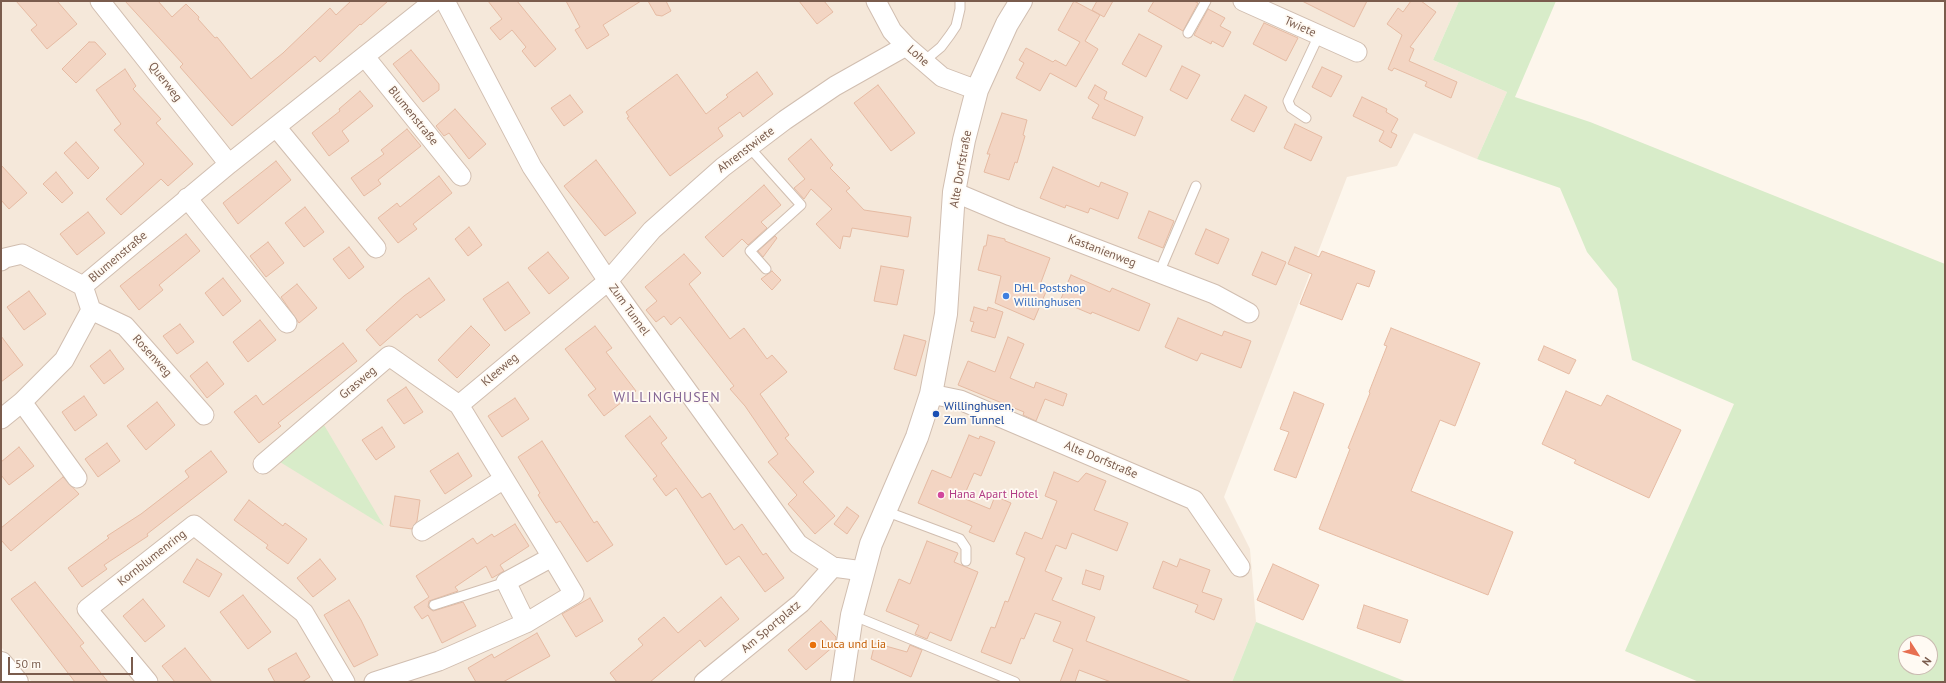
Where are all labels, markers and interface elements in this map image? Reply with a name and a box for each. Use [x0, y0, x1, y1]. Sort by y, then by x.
street label: Twiete [1282, 14, 1318, 40]
street label: Lohe [904, 42, 932, 70]
street label: Querweg [145, 59, 185, 105]
street label: Blumenstraße [385, 84, 441, 148]
street label: Ahrenstwiete [715, 124, 777, 176]
street label: Alte Dorfstraße [947, 129, 975, 209]
street label: Blumenstraße [86, 228, 150, 286]
street label: Kastanienweg [1066, 231, 1138, 271]
street label: Zum Tunnel [605, 281, 653, 339]
place label: DHL Postshop Willinghusen [1014, 282, 1086, 310]
marker: DHL Postshop Willinghusen [1001, 291, 1011, 301]
street label: Rosenweg [129, 332, 175, 380]
street label: Kleeweg [479, 350, 521, 390]
street label: Grasweg [337, 363, 379, 403]
district label: WILLINGHUSEN [613, 390, 721, 406]
place label: Willinghusen, Zum Tunnel [944, 400, 1014, 428]
marker: Willinghusen, Zum Tunnel [931, 409, 941, 419]
street label: Alte Dorfstraße [1062, 438, 1140, 482]
place label: Hana Apart Hotel [949, 488, 1038, 502]
marker: Hana Apart Hotel [936, 490, 946, 500]
street label: Kornblumenring [115, 527, 189, 589]
street label: Am Sportplatz [738, 598, 804, 656]
north arrow [1898, 635, 1938, 675]
place label: Luca und Lia [821, 638, 886, 652]
marker: Luca und Lia [808, 640, 818, 650]
scale bar [10, 649, 135, 675]
text: N [1919, 654, 1935, 669]
text: 50 m [15, 656, 41, 671]

